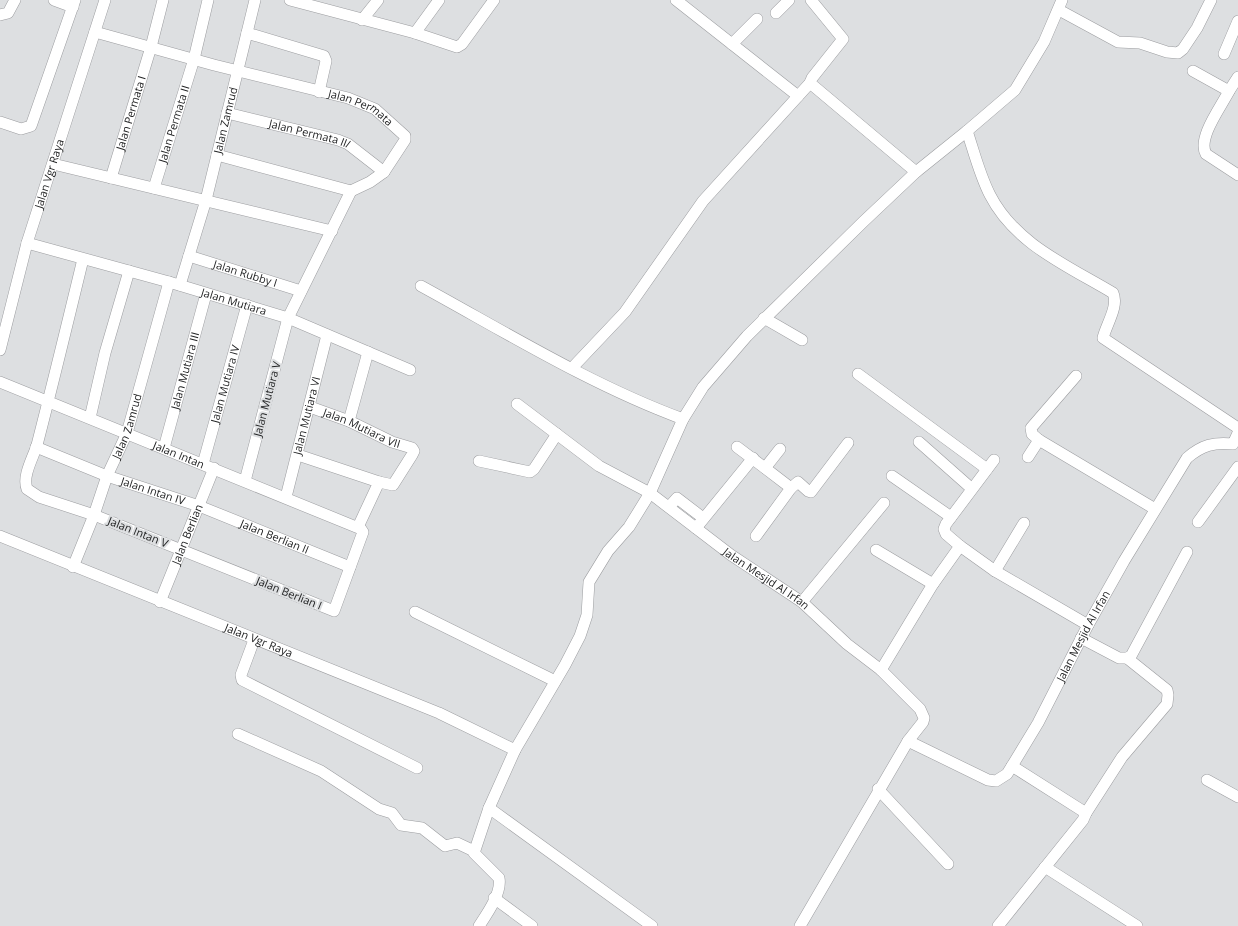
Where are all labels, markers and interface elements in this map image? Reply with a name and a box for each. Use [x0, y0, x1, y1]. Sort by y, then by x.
street label: Jalan Permata I [112, 74, 149, 153]
street label: Jalan Permata II [154, 83, 192, 165]
street label: Jalan Zamrud [209, 85, 240, 156]
street label: Jalan Permata [326, 85, 397, 129]
street label: Jalan Permata III [266, 115, 354, 151]
street label: Jalan Vgr Raya [30, 137, 67, 211]
street label: Jalan Rubby I [211, 256, 279, 290]
street label: Jalan Mutiara [198, 284, 269, 318]
street label: Jalan Mutiara III [167, 330, 202, 412]
street label: Jalan Mutiara IV [206, 343, 243, 425]
street label: Jalan Mutiara V [249, 359, 284, 439]
street label: Jalan Mutiara VI [289, 375, 323, 457]
street label: Jalan Zamrud [108, 392, 145, 462]
street label: Jalan Mutiara VII [320, 404, 402, 451]
street label: Jalan Intan [150, 437, 207, 471]
street label: Jalan Intan IV [118, 473, 188, 508]
street label: Jalan Berlian [168, 502, 206, 567]
street label: Jalan Intan V [105, 512, 171, 551]
street label: Jalan Berlian II [237, 515, 311, 557]
street label: Jalan Mesjid Al Irfan [720, 543, 813, 612]
street label: Jalan Berlian I [253, 572, 324, 613]
street label: Jalan Mesjid Al Irfan [1052, 588, 1113, 685]
street label: Jalan Vgr Raya [222, 619, 295, 660]

